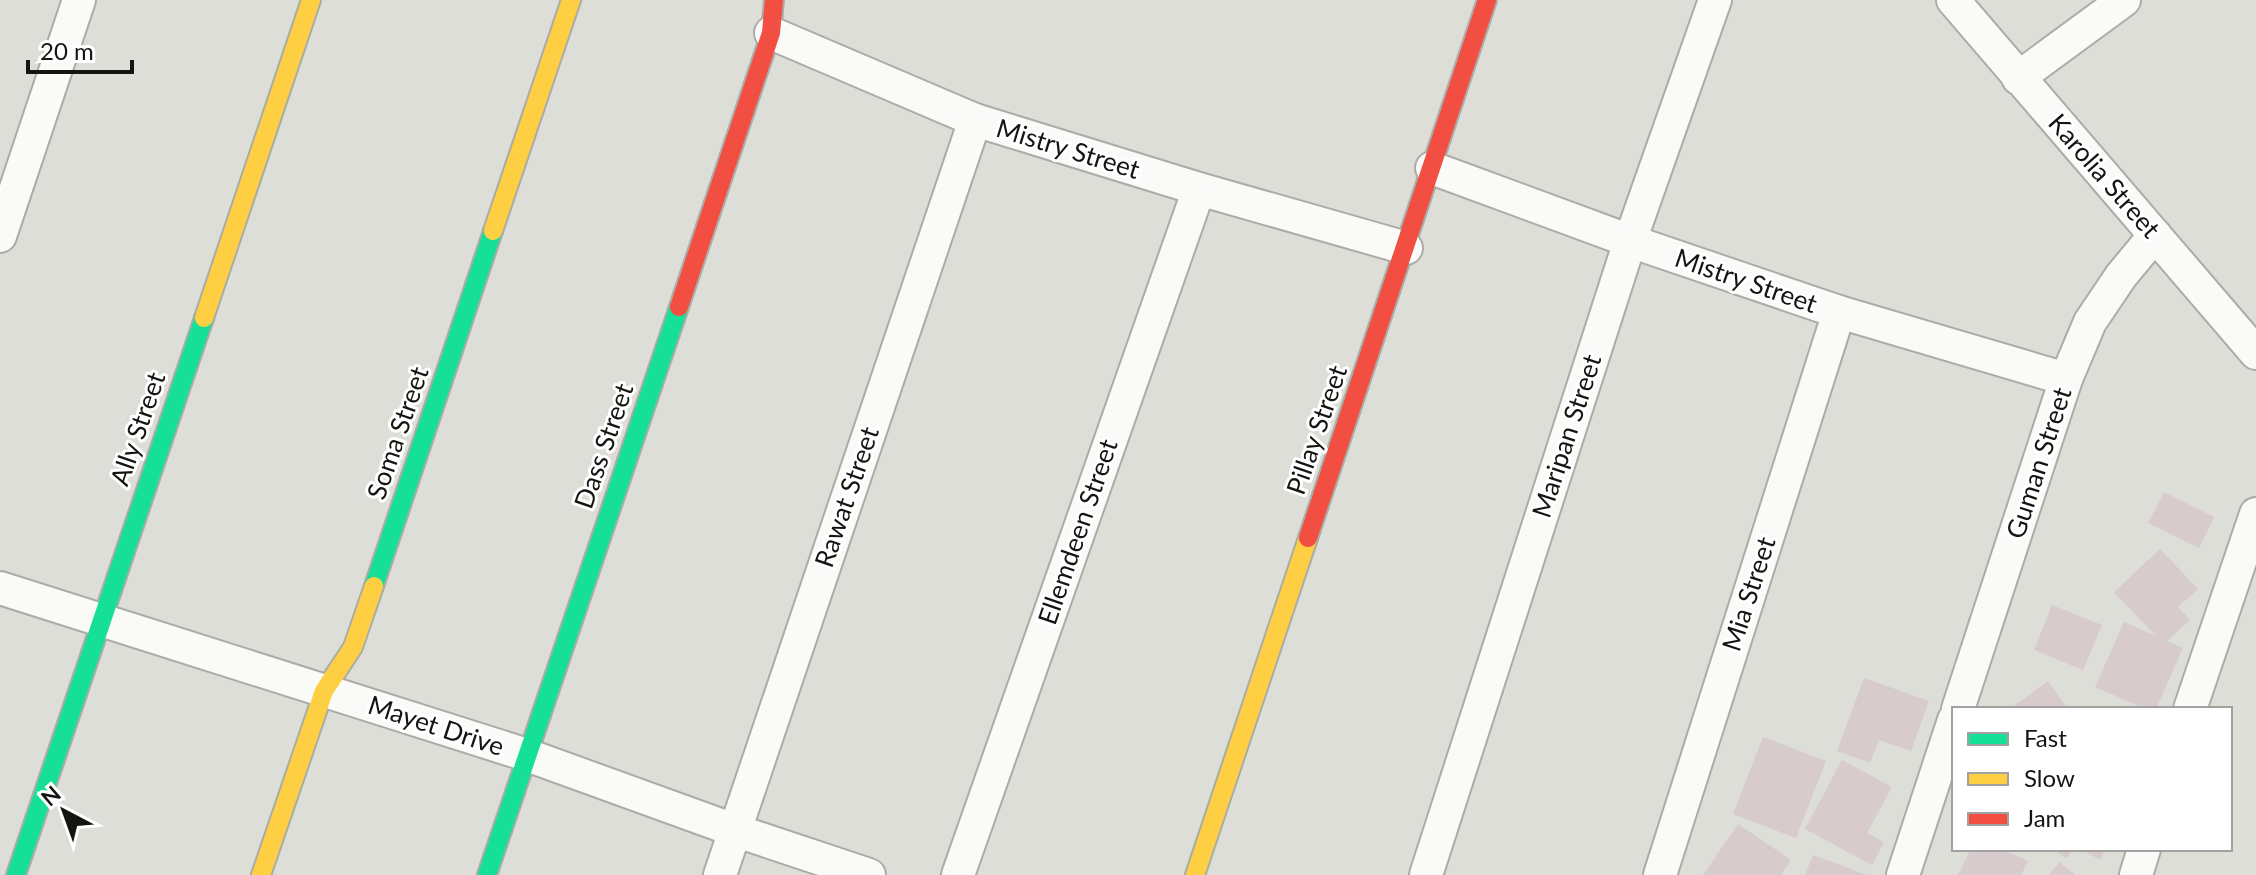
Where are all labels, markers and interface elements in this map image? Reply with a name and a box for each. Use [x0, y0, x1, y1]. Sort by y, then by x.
scale bar [28, 24, 132, 74]
text: 20 m [40, 36, 94, 65]
street label: Karolia Street [2042, 107, 2168, 245]
street label: Mistry Street [993, 111, 1144, 185]
street label: Mistry Street [1671, 241, 1822, 320]
street label: Maripan Street [1525, 350, 1608, 521]
street label: Pillay Street [1279, 360, 1353, 498]
street label: Soma Street [359, 361, 435, 503]
street label: Ally Street [103, 367, 172, 490]
street label: Dass Street [567, 378, 640, 512]
street label: Guman Street [1999, 382, 2078, 542]
street label: Rawat Street [807, 422, 885, 571]
street label: Ellemdeen Street [1030, 434, 1124, 629]
street label: Mia Street [1715, 532, 1782, 655]
street label: Mayet Drive [364, 688, 508, 762]
legend [1952, 707, 2232, 851]
text: Fast [2024, 723, 2067, 752]
text: Slow [2024, 763, 2075, 792]
north arrow [24, 771, 104, 851]
text: N [35, 780, 66, 811]
text: Jam [2024, 803, 2065, 832]

